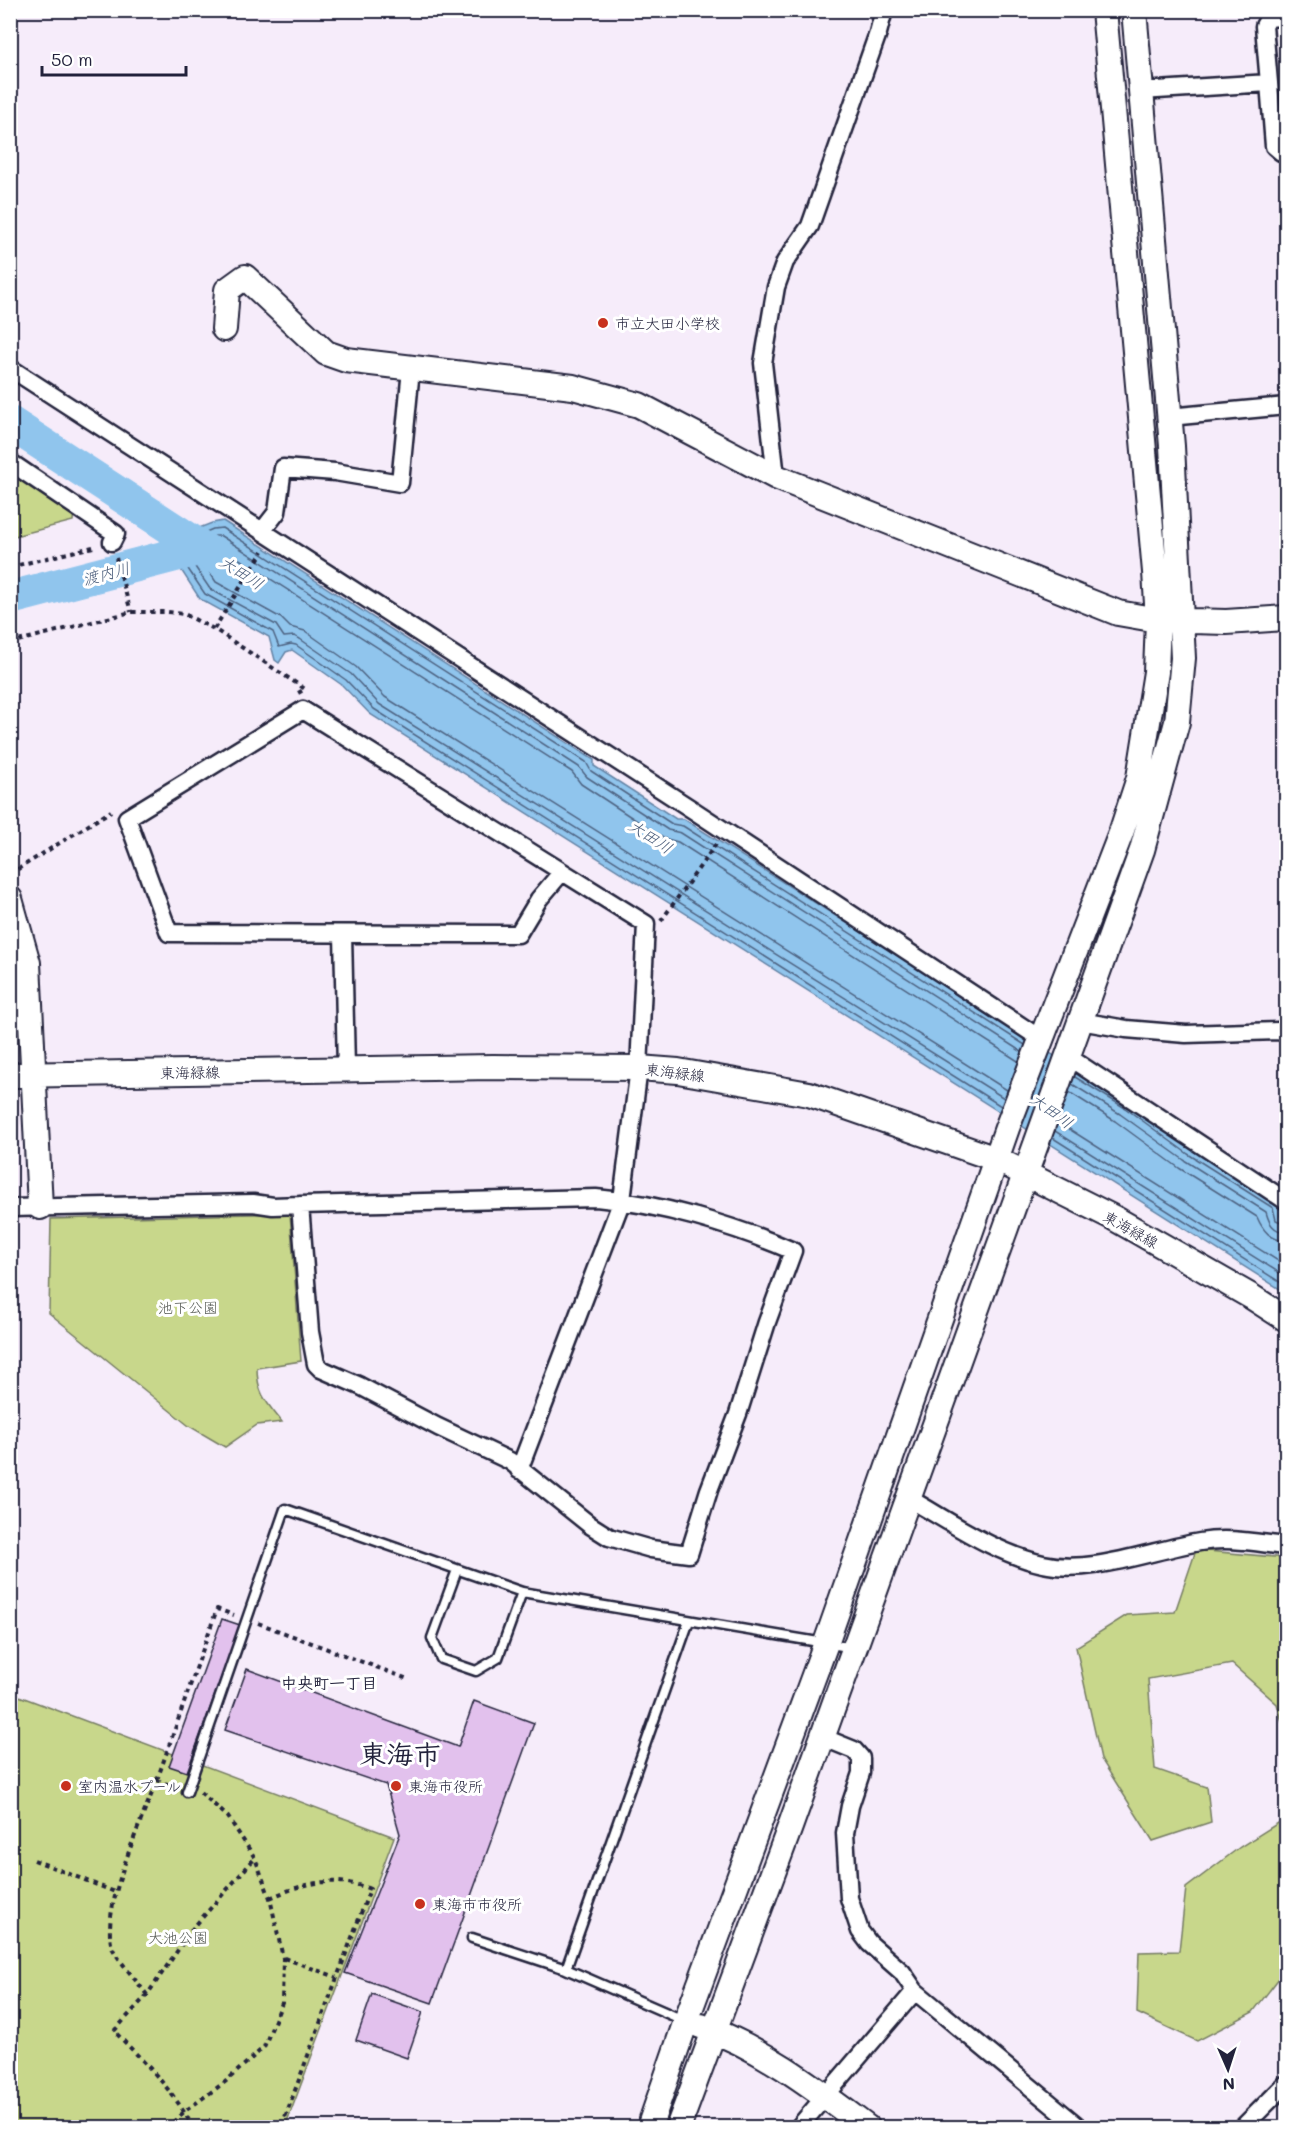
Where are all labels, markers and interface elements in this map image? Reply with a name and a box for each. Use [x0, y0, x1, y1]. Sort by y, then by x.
scale bar [42, 39, 186, 77]
text: 50 m [51, 47, 93, 71]
place label: 市立大田小学校 [615, 313, 720, 333]
marker: 市立大田小学校 [596, 316, 610, 330]
water label: 大田川 [216, 550, 268, 594]
water label: 渡内川 [80, 557, 132, 589]
water label: 大田川 [625, 814, 677, 858]
street label: 東海緑線 [644, 1058, 706, 1086]
street label: 東海緑線 [160, 1061, 220, 1083]
water label: 大田川 [1026, 1087, 1078, 1133]
street label: 東海緑線 [1100, 1206, 1162, 1252]
park label: 池下公園 [158, 1297, 218, 1317]
district label: 中央町一丁目 [281, 1672, 377, 1693]
district label: 東海市 [360, 1736, 441, 1771]
place label: 室内温水プール [78, 1776, 181, 1796]
place label: 東海市役所 [408, 1776, 483, 1796]
marker: 室内温水プール [59, 1779, 73, 1793]
marker: 東海市役所 [389, 1779, 403, 1793]
place label: 東海市市役所 [432, 1894, 522, 1914]
marker: 東海市市役所 [413, 1897, 427, 1911]
park label: 大池公園 [148, 1927, 208, 1947]
north arrow [1198, 2039, 1258, 2099]
text: N [1222, 2074, 1235, 2095]

